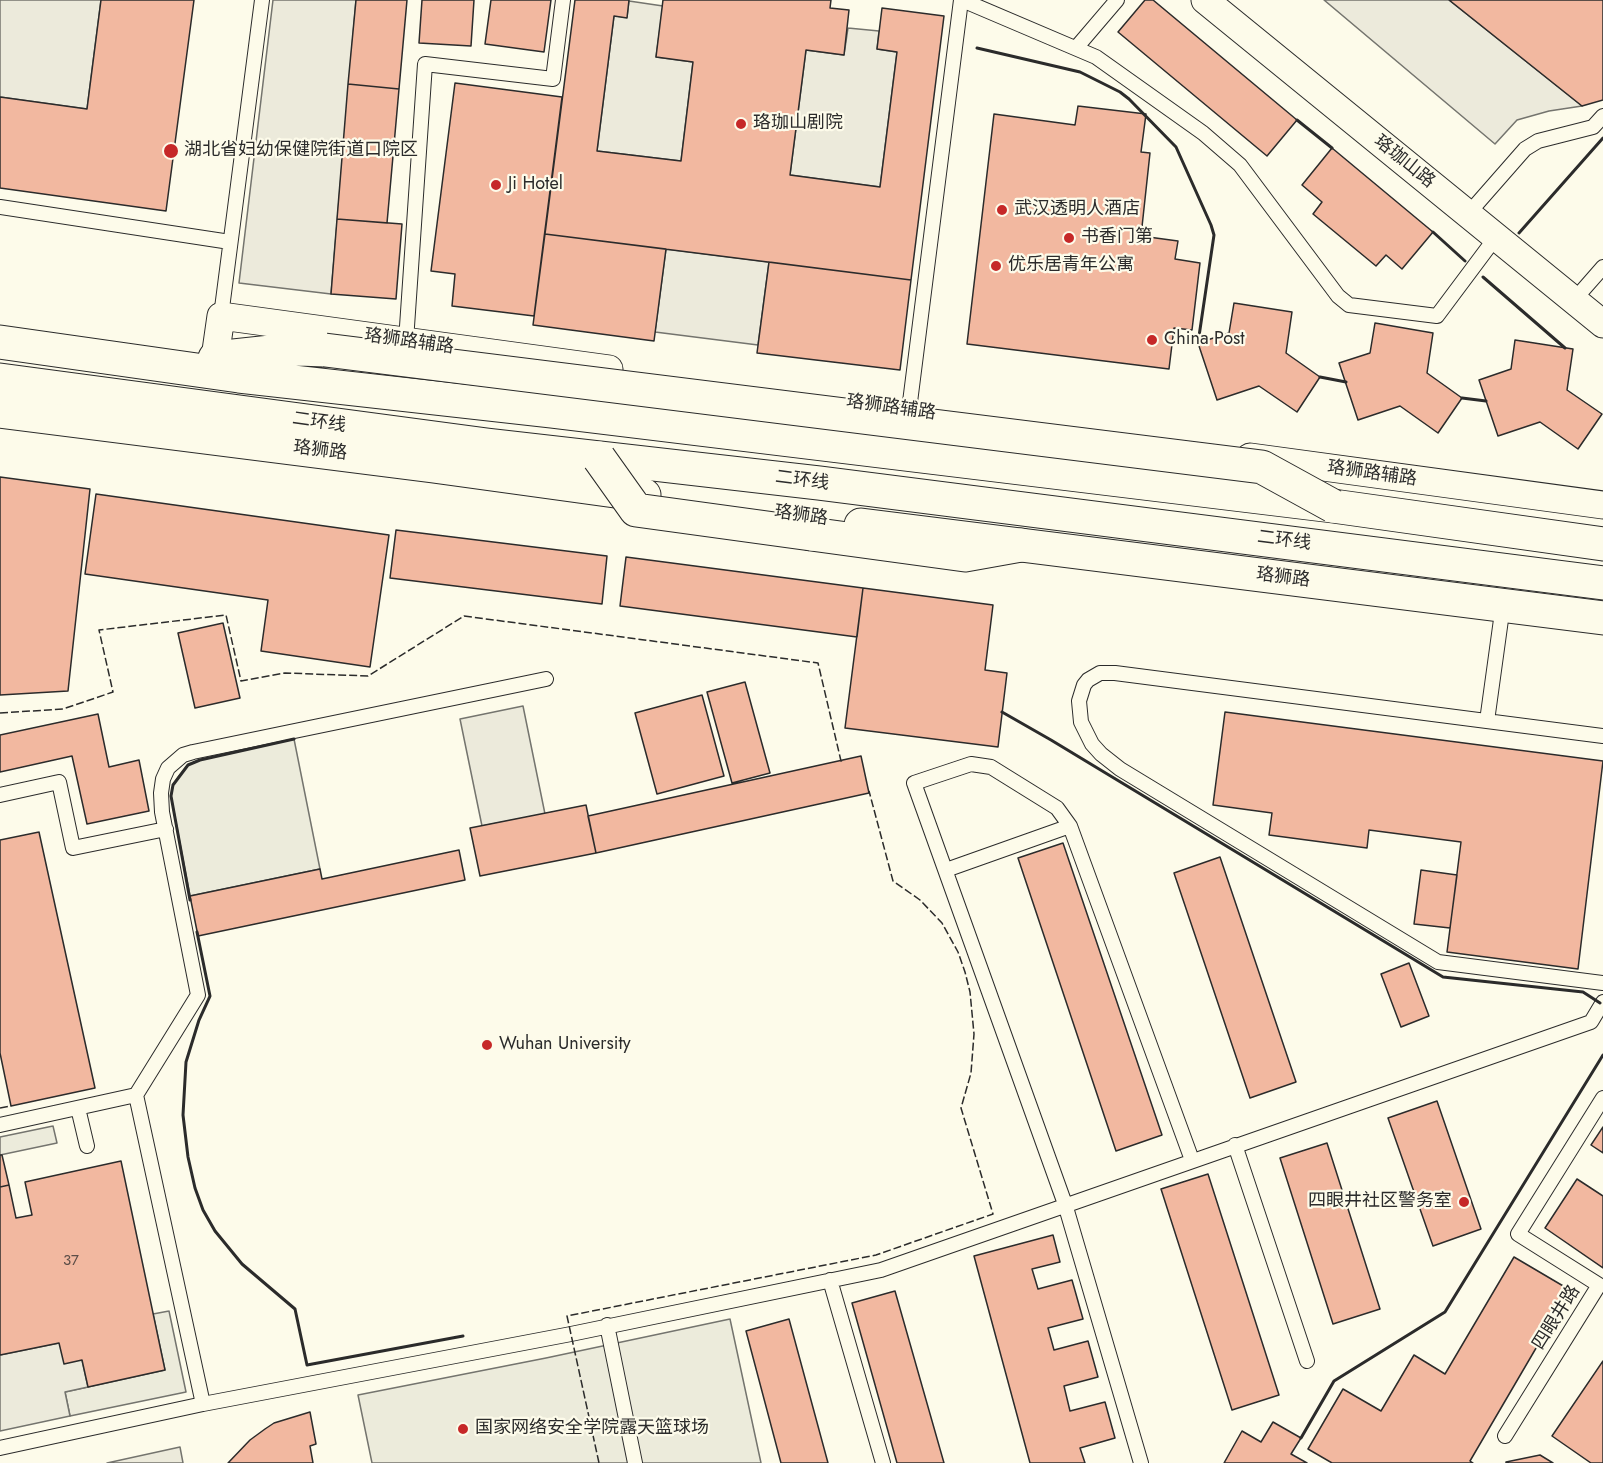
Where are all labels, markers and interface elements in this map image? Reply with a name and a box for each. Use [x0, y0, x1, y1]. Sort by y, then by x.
place label: 珞珈山剧院 [753, 113, 843, 135]
marker: 珞珈山剧院 [734, 117, 748, 131]
street label: 珞珈山路 [1369, 131, 1439, 193]
place label: 湖北省妇幼保健院街道口院区 [184, 140, 418, 162]
marker: 湖北省妇幼保健院街道口院区 [162, 142, 180, 160]
place label: Ji Hotel [508, 174, 563, 196]
marker: Ji Hotel [489, 178, 503, 192]
place label: 武汉透明人酒店 [1014, 199, 1140, 221]
marker: 武汉透明人酒店 [995, 203, 1009, 217]
place label: 书香门第 [1081, 227, 1153, 249]
marker: 书香门第 [1062, 231, 1076, 245]
place label: 优乐居青年公寓 [1008, 255, 1134, 277]
marker: 优乐居青年公寓 [989, 259, 1003, 273]
street label: 珞狮路辅路 [363, 325, 455, 359]
place label: China Post [1164, 329, 1245, 351]
marker: China Post [1145, 333, 1159, 347]
street label: 珞狮路辅路 [845, 391, 937, 425]
street label: 二环线 [291, 409, 347, 437]
street label: 珞狮路 [292, 437, 348, 465]
street label: 珞狮路辅路 [1326, 457, 1418, 491]
street label: 二环线 [774, 467, 830, 495]
street label: 珞狮路 [773, 502, 829, 530]
street label: 二环线 [1256, 527, 1312, 555]
street label: 珞狮路 [1255, 564, 1311, 592]
place label: Wuhan University [499, 1034, 631, 1056]
marker: Wuhan University [480, 1038, 494, 1052]
place label: 四眼井社区警务室 [1308, 1191, 1452, 1213]
marker: 四眼井社区警务室 [1457, 1195, 1471, 1209]
house number: 37 [63, 1252, 79, 1270]
street label: 四眼井路 [1529, 1282, 1585, 1354]
place label: 国家网络安全学院露天篮球场 [475, 1418, 709, 1440]
marker: 国家网络安全学院露天篮球场 [456, 1422, 470, 1436]

